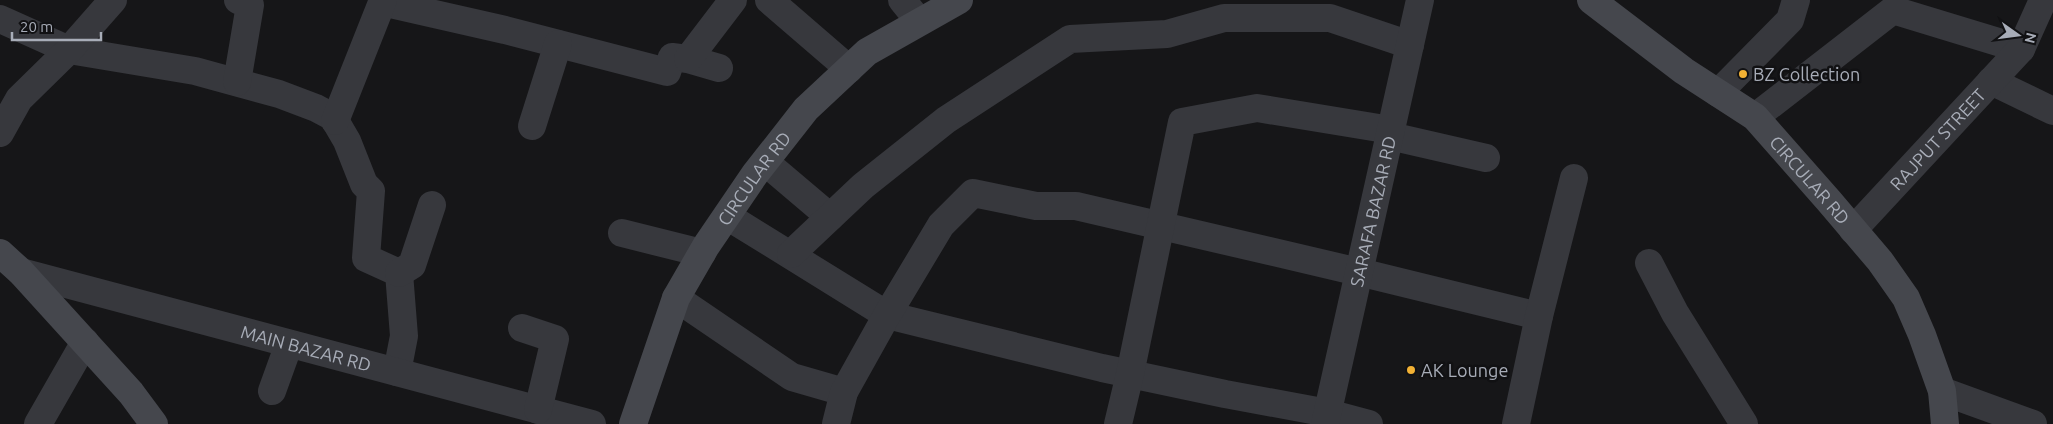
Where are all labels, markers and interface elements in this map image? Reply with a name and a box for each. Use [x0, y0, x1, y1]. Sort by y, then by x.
scale bar [12, 10, 101, 42]
north arrow [1993, 10, 2043, 60]
text: 20 m [20, 18, 53, 35]
text: N [2022, 31, 2040, 45]
place label: BZ Collection [1753, 64, 1860, 84]
marker: BZ Collection [1737, 68, 1749, 80]
street label: RAJPUT STREET [1885, 84, 1989, 194]
street label: CIRCULAR RD [713, 128, 794, 229]
street label: CIRCULAR RD [1766, 131, 1854, 228]
street label: SARAFA BAZAR RD [1346, 134, 1399, 289]
street label: MAIN BAZAR RD [239, 321, 373, 375]
place label: AK Lounge [1421, 360, 1508, 380]
marker: AK Lounge [1405, 364, 1417, 376]

